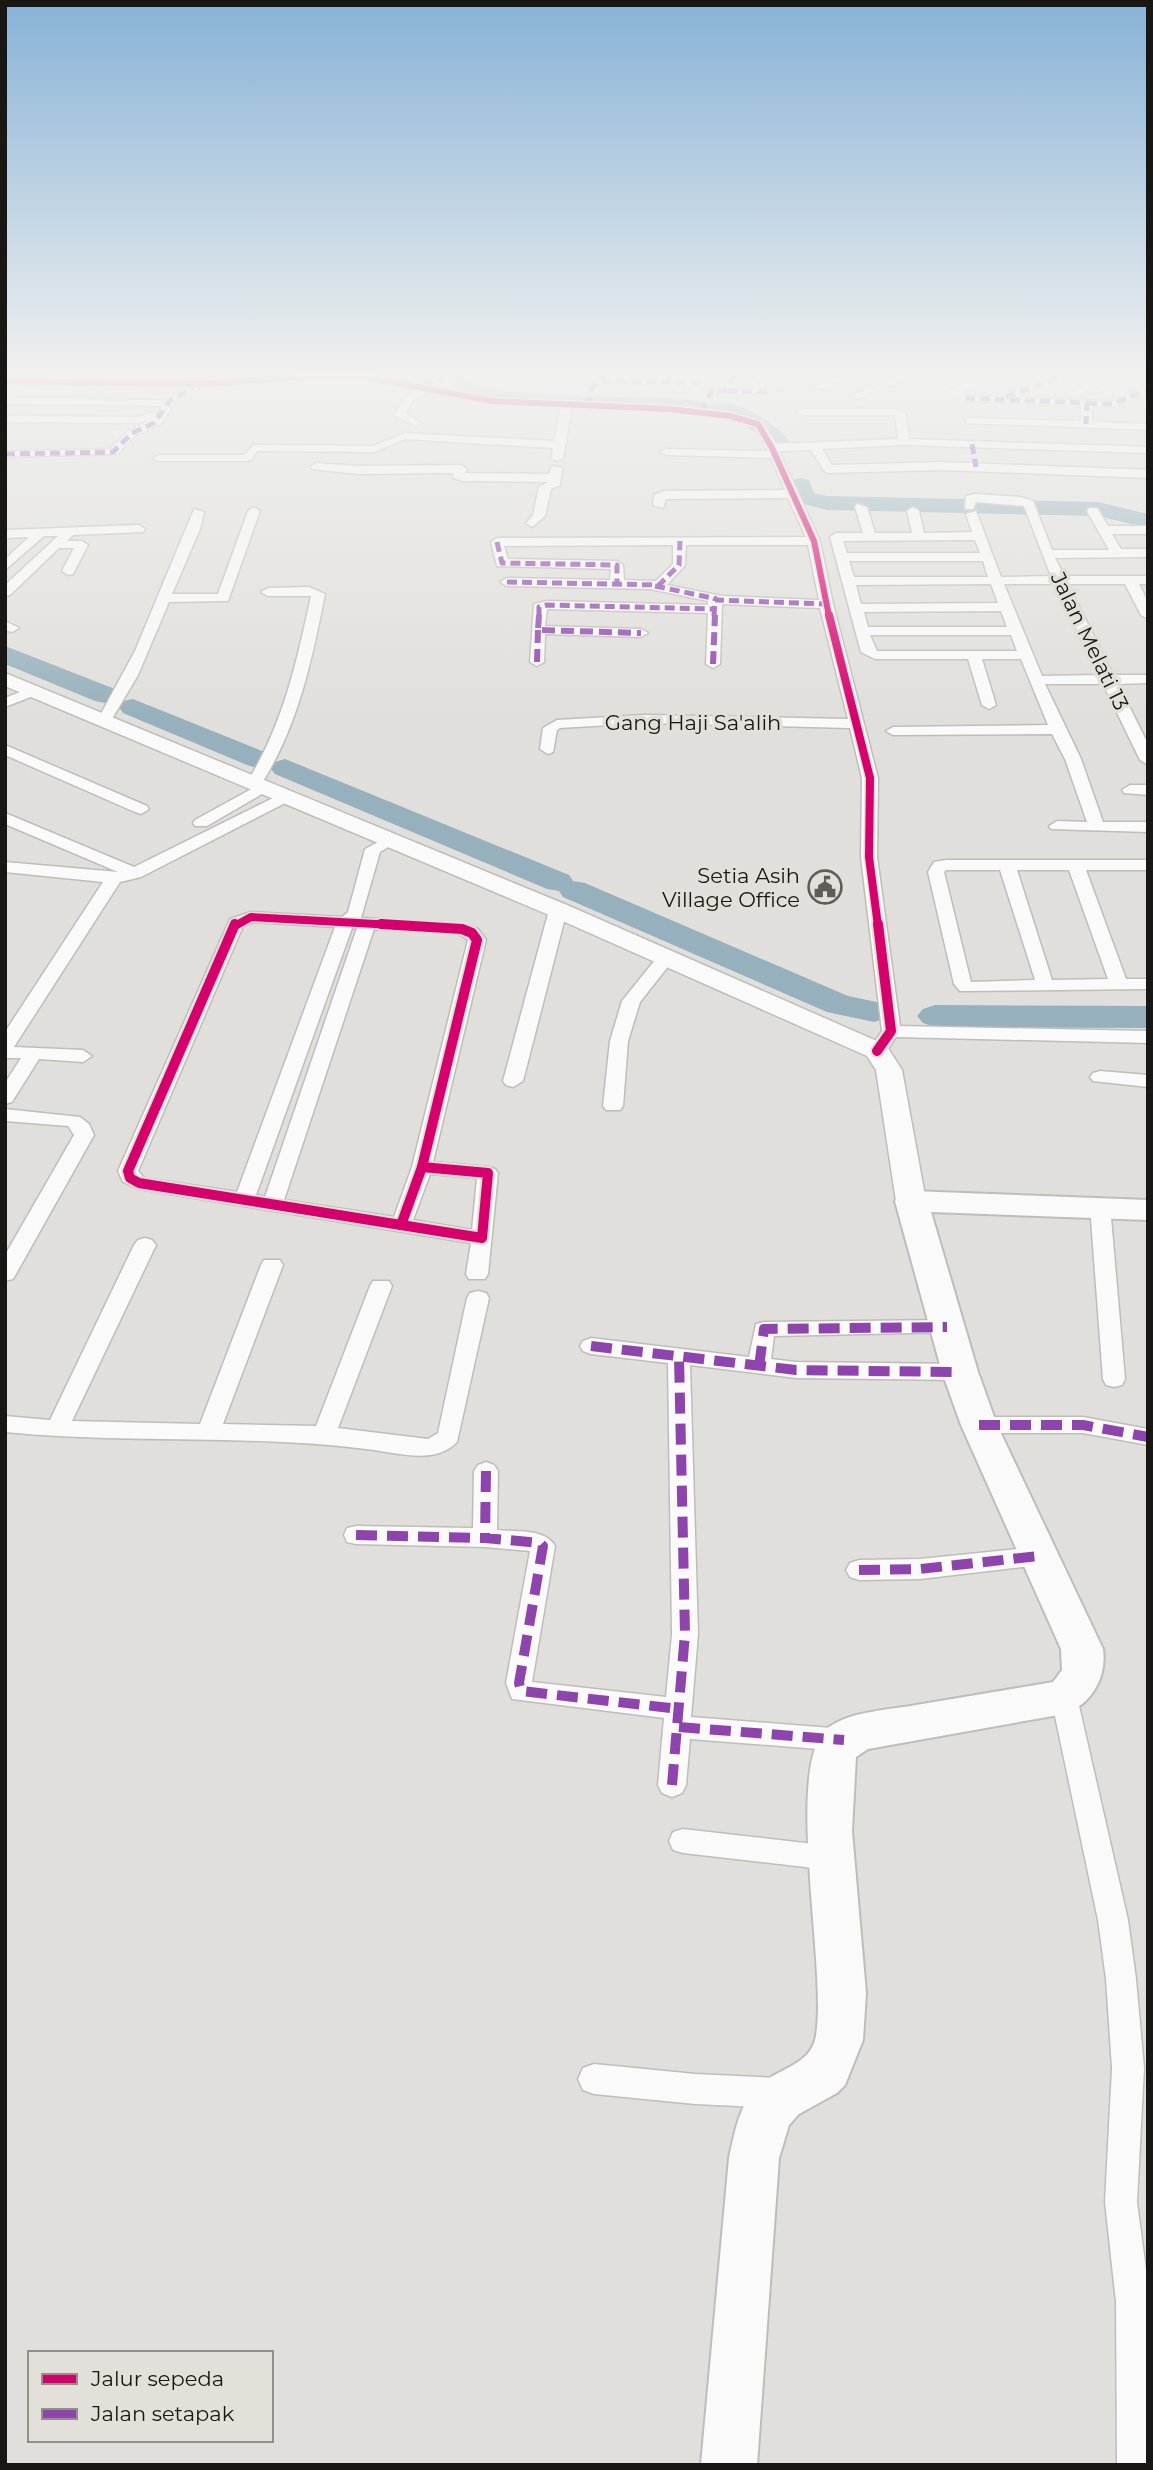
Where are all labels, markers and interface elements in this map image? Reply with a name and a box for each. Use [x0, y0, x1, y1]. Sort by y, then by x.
street label: Jalan Melati 13 [1045, 567, 1134, 714]
street label: Gang Haji Sa'alih [605, 710, 781, 735]
place label: Setia Asih Village Office [662, 863, 800, 912]
public building icon: Setia Asih Village Office [806, 868, 844, 906]
legend [28, 2351, 273, 2442]
text: Jalur sepeda [90, 2366, 224, 2391]
text: Jalan setapak [90, 2401, 235, 2426]

